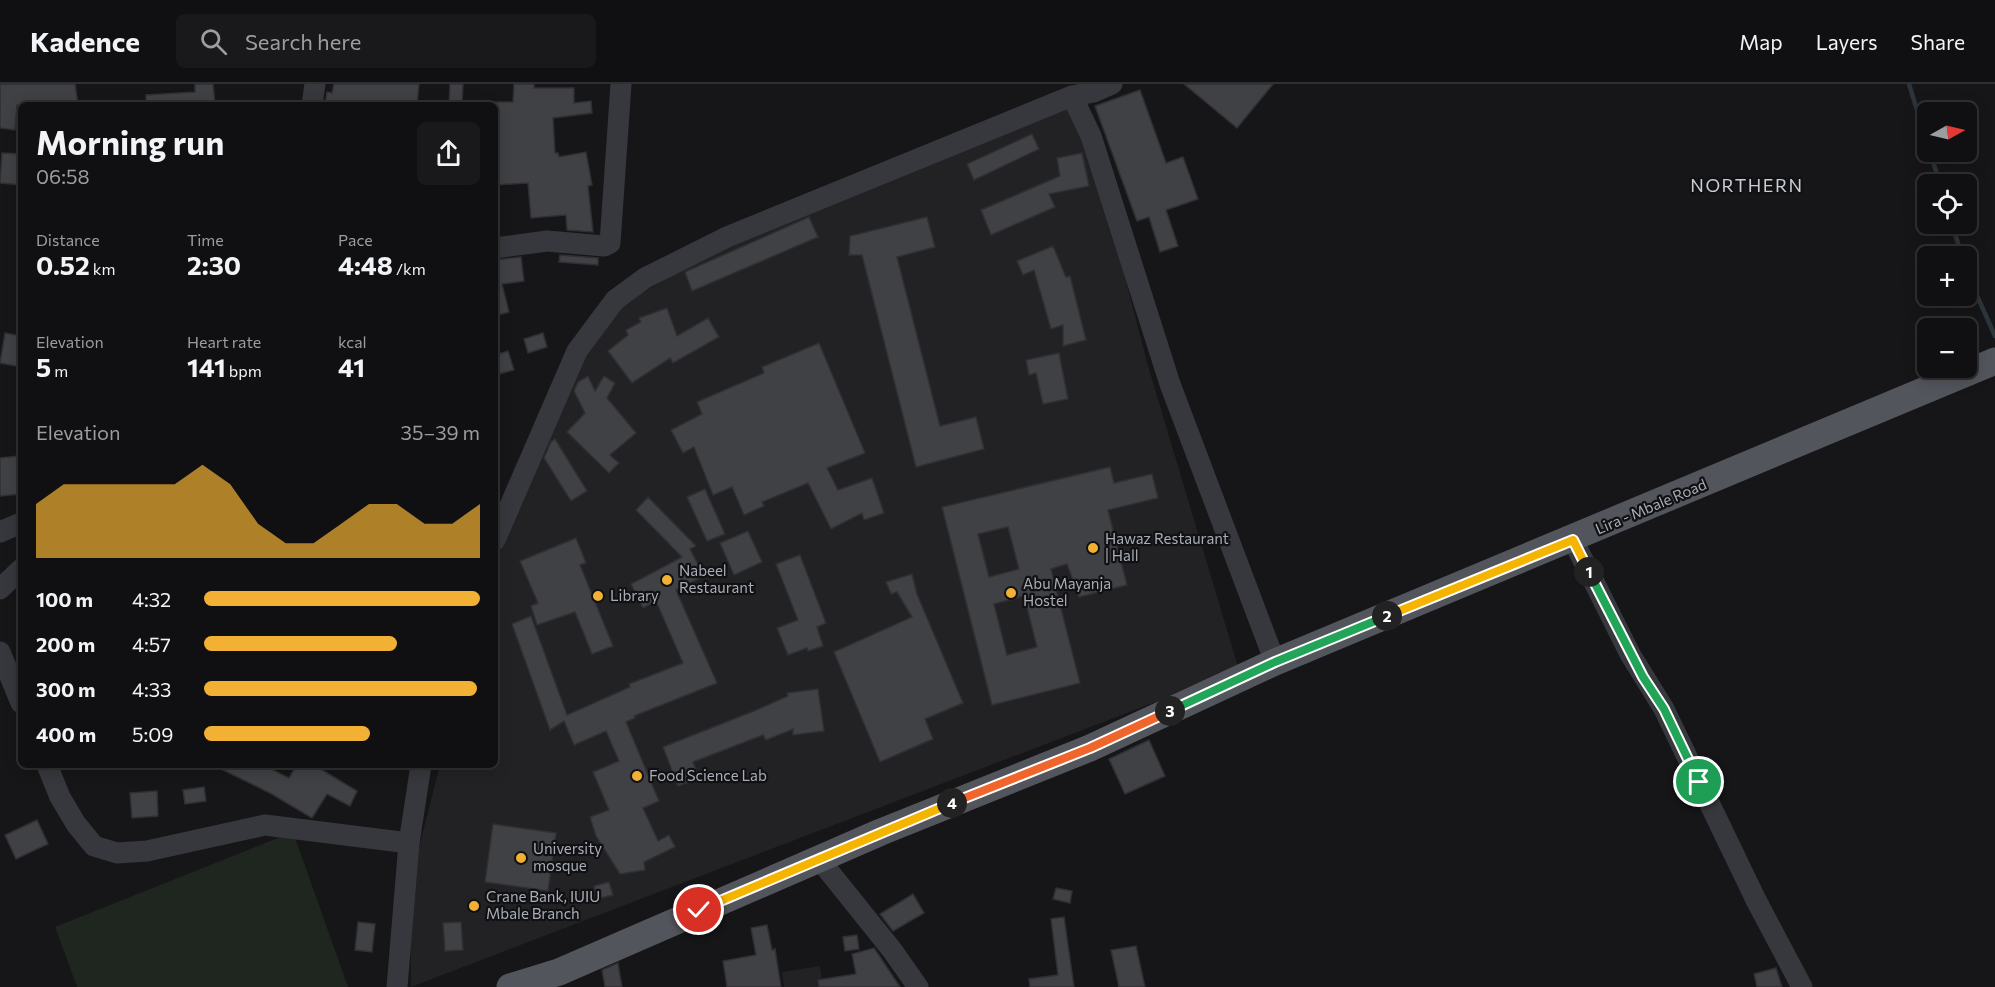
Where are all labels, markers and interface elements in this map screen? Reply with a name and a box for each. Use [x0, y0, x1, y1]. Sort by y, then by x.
search box [176, 14, 596, 68]
text: Kadence [30, 24, 140, 58]
icon: search [197, 25, 230, 58]
text: Search here [245, 28, 361, 55]
text: Map [1739, 29, 1783, 54]
text: Layers [1816, 29, 1878, 54]
text: Share [1911, 29, 1965, 54]
north arrow [1917, 102, 1977, 162]
map controls [1917, 102, 1977, 378]
text: Morning run [36, 121, 224, 162]
button: share [417, 122, 480, 185]
text: 06:58 [36, 164, 90, 188]
district label: NORTHERN [1690, 174, 1804, 196]
button: locate [1917, 174, 1977, 234]
text: Distance [36, 230, 100, 249]
text: Time [187, 230, 224, 249]
text: Pace [338, 230, 373, 249]
button: + [1917, 246, 1977, 306]
text: 0.52 [36, 249, 90, 280]
text: 2:30 [187, 249, 241, 280]
text: 4:48 [338, 249, 393, 280]
text: km [90, 259, 115, 278]
text: /km [393, 259, 426, 278]
button: − [1917, 318, 1977, 378]
text: Elevation [36, 332, 104, 351]
text: Heart rate [187, 332, 261, 351]
text: kcal [338, 332, 367, 351]
text: 5 [36, 351, 51, 382]
text: 141 [187, 351, 226, 382]
text: 41 [338, 351, 365, 382]
text: m [51, 361, 68, 380]
text: bpm [226, 361, 262, 380]
text: Elevation [36, 420, 121, 444]
text: 35–39 m [400, 420, 480, 444]
street label: Lira - Mbale Road [1592, 475, 1709, 538]
place label: Hawaz Restaurant | Hall [1105, 529, 1229, 564]
marker: Hawaz Restaurant | Hall [1086, 541, 1100, 555]
pin: 1 [1574, 557, 1604, 587]
place label: Nabeel Restaurant [679, 561, 754, 596]
text: 1 [1585, 562, 1593, 581]
marker: Nabeel Restaurant [660, 573, 674, 587]
place label: Abu Mayanja Hostel [1023, 574, 1111, 609]
place label: Library [610, 586, 659, 604]
marker: Abu Mayanja Hostel [1004, 586, 1018, 600]
text: 100 m [36, 587, 93, 611]
text: 4:32 [132, 587, 171, 611]
marker: Library [591, 589, 605, 603]
pin: 2 [1372, 601, 1402, 631]
text: 2 [1382, 606, 1392, 625]
text: 200 m [36, 632, 95, 656]
text: 4:57 [132, 632, 171, 656]
text: 300 m [36, 677, 96, 701]
text: 4:33 [132, 677, 172, 701]
pin: 3 [1155, 696, 1185, 726]
text: 3 [1165, 701, 1175, 720]
text: 400 m [36, 722, 96, 746]
text: 5:09 [132, 722, 173, 746]
pin [1673, 756, 1724, 807]
icon: arrive [1682, 765, 1715, 798]
place label: Food Science Lab [649, 766, 767, 784]
marker: Food Science Lab [630, 769, 644, 783]
pin: 4 [937, 788, 967, 818]
text: 4 [947, 793, 957, 812]
place label: University mosque [533, 839, 602, 874]
marker: University mosque [514, 851, 528, 865]
pin [673, 884, 724, 935]
place label: Crane Bank, IUIU Mbale Branch [486, 887, 600, 922]
icon: check [682, 893, 715, 926]
marker: Crane Bank, IUIU Mbale Branch [467, 899, 481, 913]

